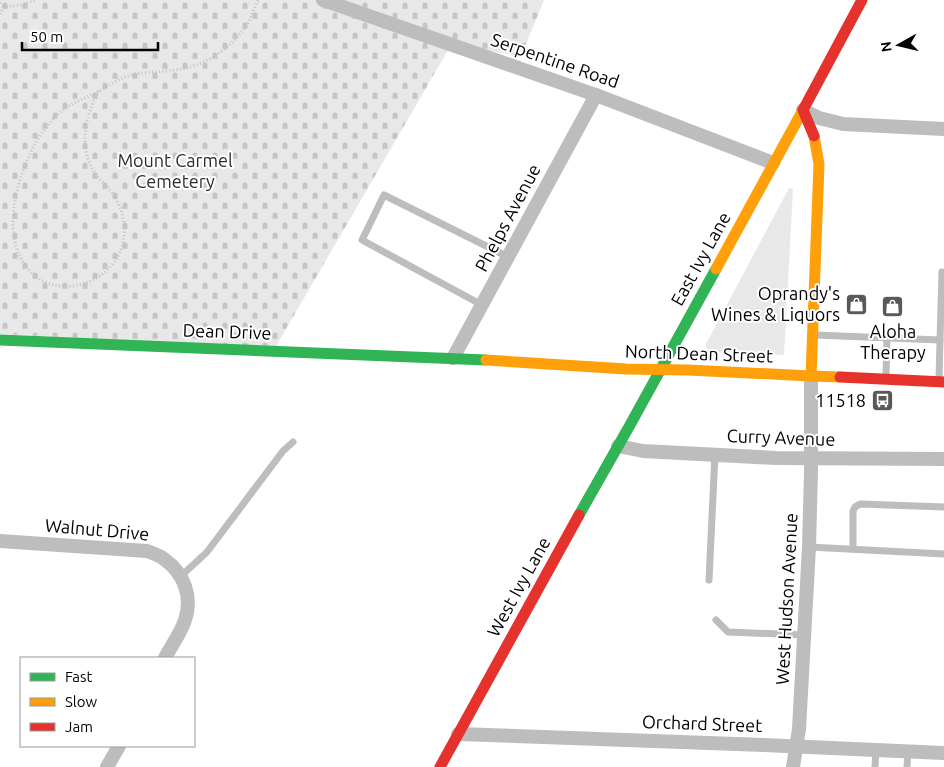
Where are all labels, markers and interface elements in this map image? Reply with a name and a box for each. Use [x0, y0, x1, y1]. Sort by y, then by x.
scale bar [22, 20, 159, 52]
north arrow [874, 20, 924, 70]
text: 50 m [30, 28, 63, 45]
street label: Serpentine Road [489, 29, 622, 91]
text: N [877, 41, 895, 53]
park label: Mount Carmel Cemetery [117, 150, 233, 191]
street label: Phelps Avenue [470, 160, 544, 275]
street label: East Ivy Lane [666, 208, 734, 309]
place label: Oprandy's Wines & Liquors [711, 283, 840, 324]
shop icon: Oprandy's Wines & Liquors [844, 292, 868, 316]
shop icon: Aloha Therapy [881, 295, 905, 319]
street label: Dean Drive [182, 319, 272, 343]
place label: Aloha Therapy [860, 321, 926, 362]
street label: North Dean Street [625, 340, 773, 366]
bus stop icon: 11518 [870, 389, 894, 413]
place label: 11518 [815, 390, 866, 410]
street label: Curry Avenue [726, 425, 836, 449]
street label: West Hudson Avenue [772, 513, 800, 685]
street label: Walnut Drive [44, 514, 150, 544]
street label: West Ivy Lane [483, 533, 554, 640]
legend [20, 657, 195, 747]
text: Fast [65, 668, 93, 685]
text: Slow [65, 693, 98, 710]
street label: Orchard Street [642, 711, 763, 735]
text: Jam [65, 718, 93, 735]

